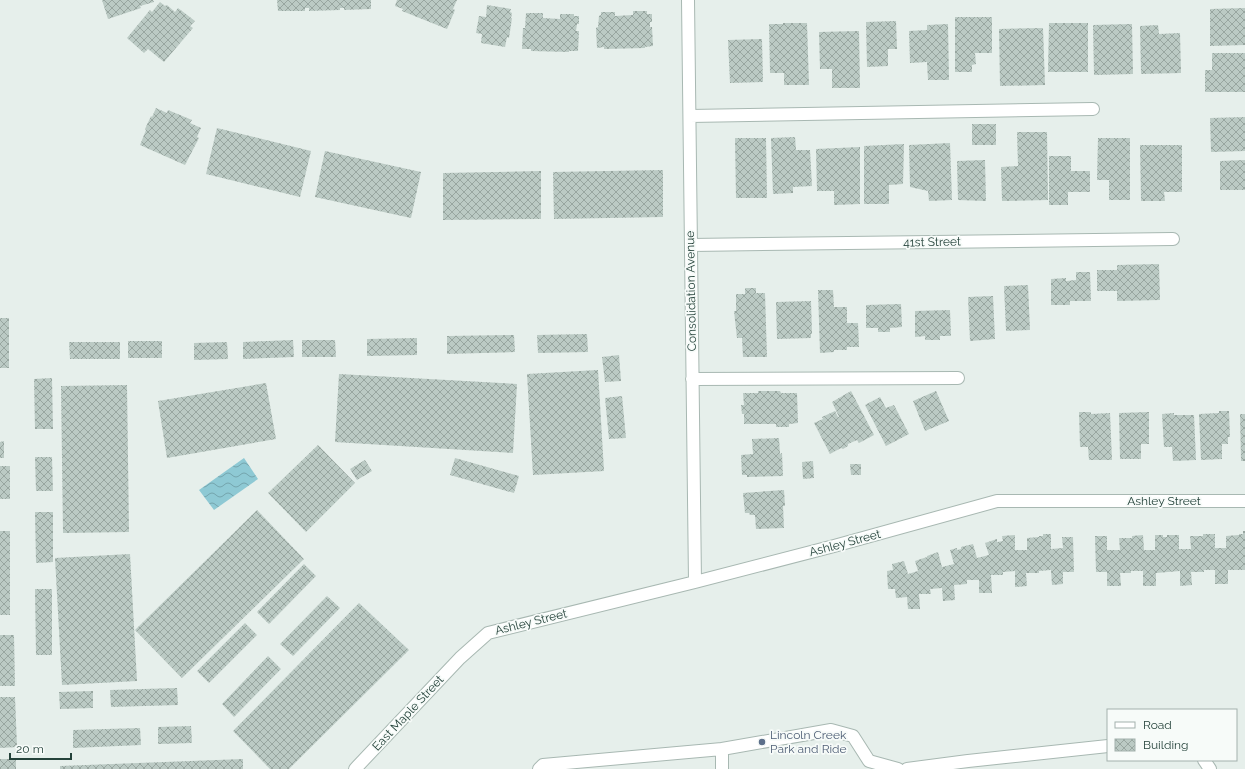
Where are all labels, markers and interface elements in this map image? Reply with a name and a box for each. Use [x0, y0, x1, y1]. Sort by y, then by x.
street label: Consolidation Avenue [683, 231, 699, 351]
street label: 41st Street [903, 234, 961, 250]
street label: Ashley Street [1127, 494, 1201, 508]
street label: Ashley Street [808, 527, 882, 559]
street label: Ashley Street [494, 606, 568, 638]
street label: East Maple Street [370, 672, 446, 754]
legend [1107, 709, 1237, 761]
text: Road [1143, 718, 1172, 732]
place label: Lincoln Creek Park and Ride [770, 728, 847, 756]
scale bar [10, 735, 71, 761]
marker: Lincoln Creek Park and Ride [757, 737, 767, 747]
text: Building [1143, 738, 1189, 752]
text: 20 m [16, 742, 44, 756]

